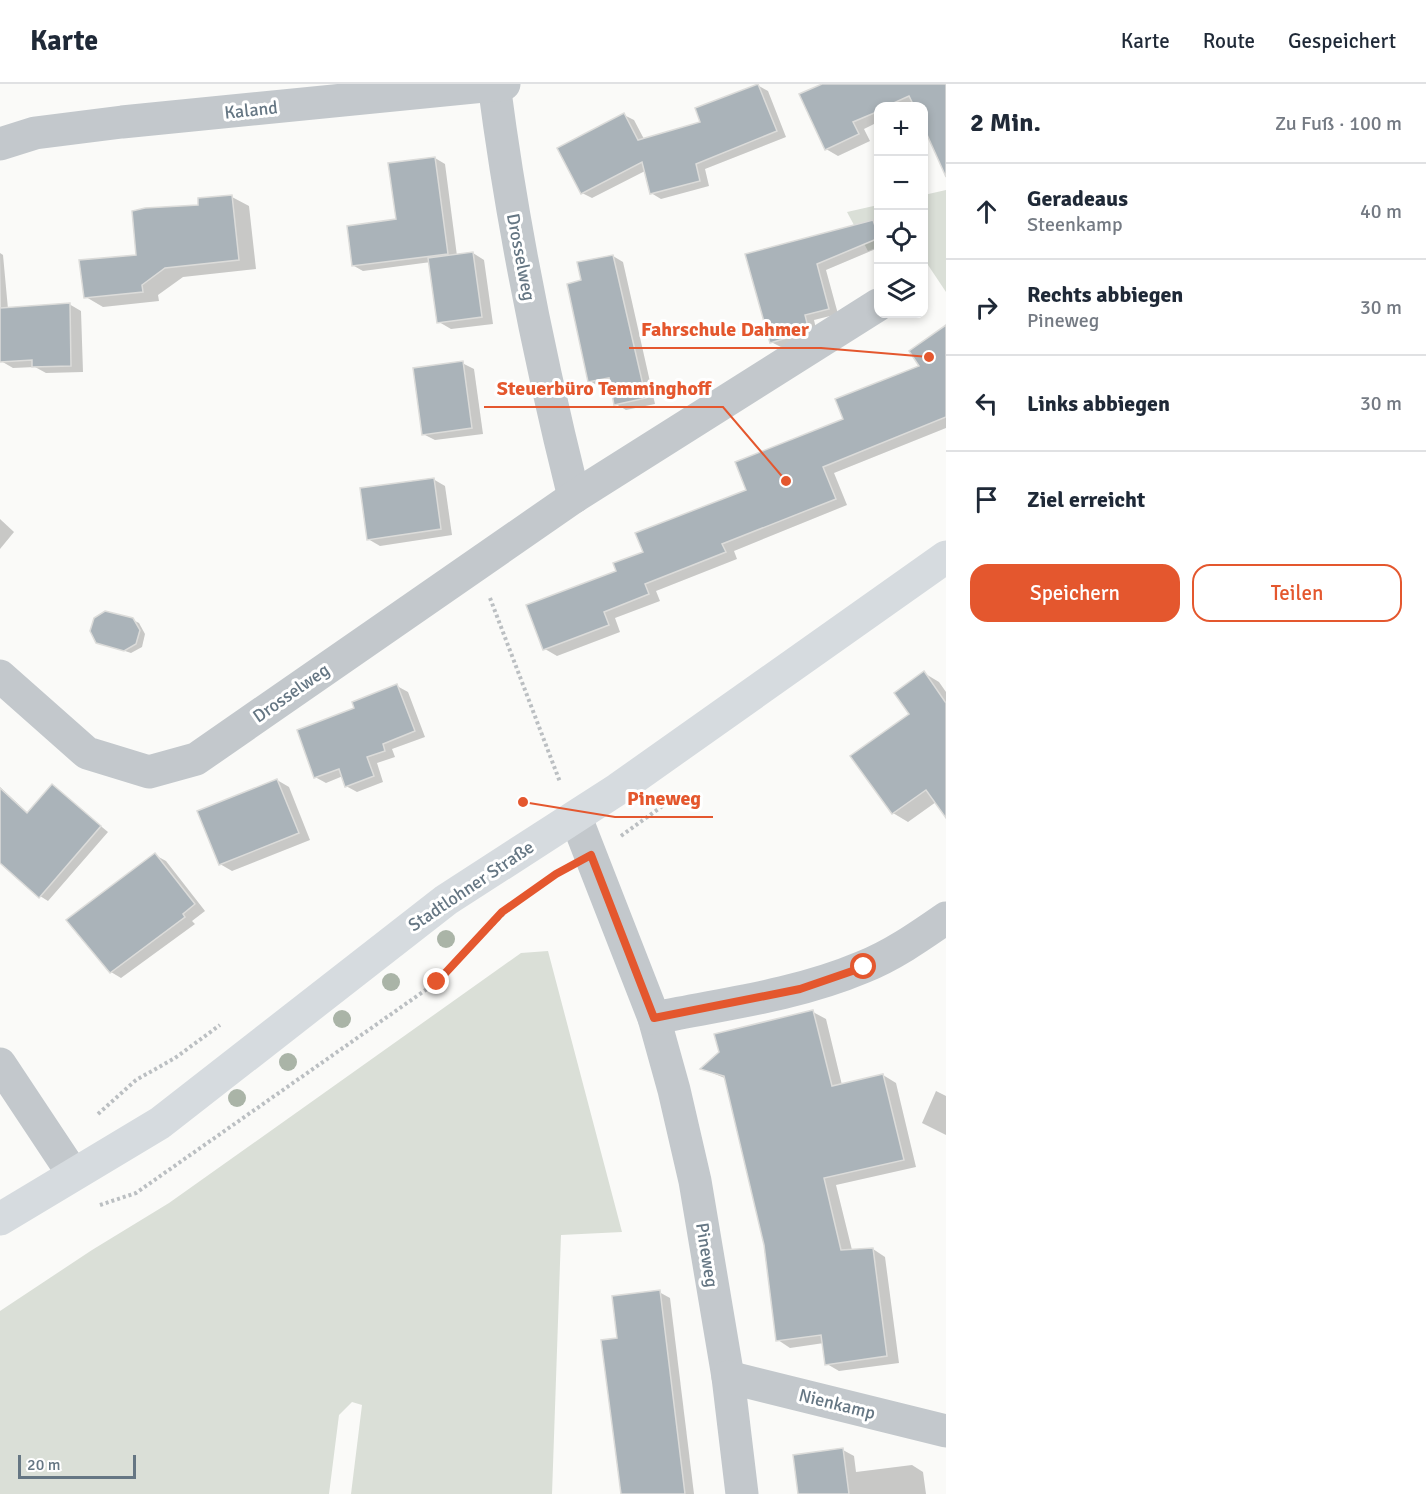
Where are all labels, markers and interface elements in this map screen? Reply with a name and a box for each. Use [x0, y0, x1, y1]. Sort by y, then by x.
text: Karte [30, 24, 98, 58]
text: Karte [1121, 28, 1170, 54]
text: Route [1203, 28, 1255, 54]
text: Gespeichert [1288, 28, 1396, 54]
street label: Kaland [223, 96, 279, 124]
map controls [874, 102, 928, 318]
button: + [874, 102, 928, 156]
text: 2 Min. [970, 107, 1041, 139]
text: Zu Fuß · 100 m [1275, 111, 1402, 136]
button: − [874, 156, 928, 210]
text: Geradeaus [1027, 185, 1128, 212]
icon: ahead [970, 195, 1003, 228]
text: 40 m [1360, 199, 1402, 224]
button: locate [874, 210, 928, 264]
street label: Drosselweg [502, 211, 540, 303]
text: Steenkamp [1027, 212, 1123, 237]
button: layers [874, 264, 928, 318]
text: Rechts abbiegen [1027, 281, 1183, 308]
icon: right [970, 291, 1003, 324]
text: 30 m [1360, 295, 1402, 320]
text: Pineweg [1027, 308, 1099, 333]
callout: Fahrschule Dahmer [629, 310, 821, 348]
text: Fahrschule Dahmer [641, 317, 809, 342]
callout: Steuerbüro Temminghoff [484, 369, 723, 407]
text: Steuerbüro Temminghoff [497, 376, 713, 401]
icon: left [970, 387, 1003, 420]
text: Links abbiegen [1027, 390, 1170, 417]
text: 30 m [1360, 391, 1402, 416]
icon: arrive [970, 483, 1003, 516]
text: Ziel erreicht [1027, 486, 1145, 513]
button: Speichern [970, 564, 1180, 622]
button: Teilen [1192, 564, 1402, 622]
street label: Drosselweg [248, 659, 334, 727]
callout: Pineweg [615, 779, 713, 817]
text: Pineweg [627, 786, 701, 811]
street label: Stadtlohner Straße [404, 836, 538, 936]
route start [850, 953, 876, 979]
route end [423, 968, 449, 994]
street label: Pineweg [691, 1221, 723, 1289]
street label: Nienkamp [797, 1384, 877, 1424]
scale bar [18, 1452, 136, 1480]
text: 20 m [27, 1455, 61, 1475]

